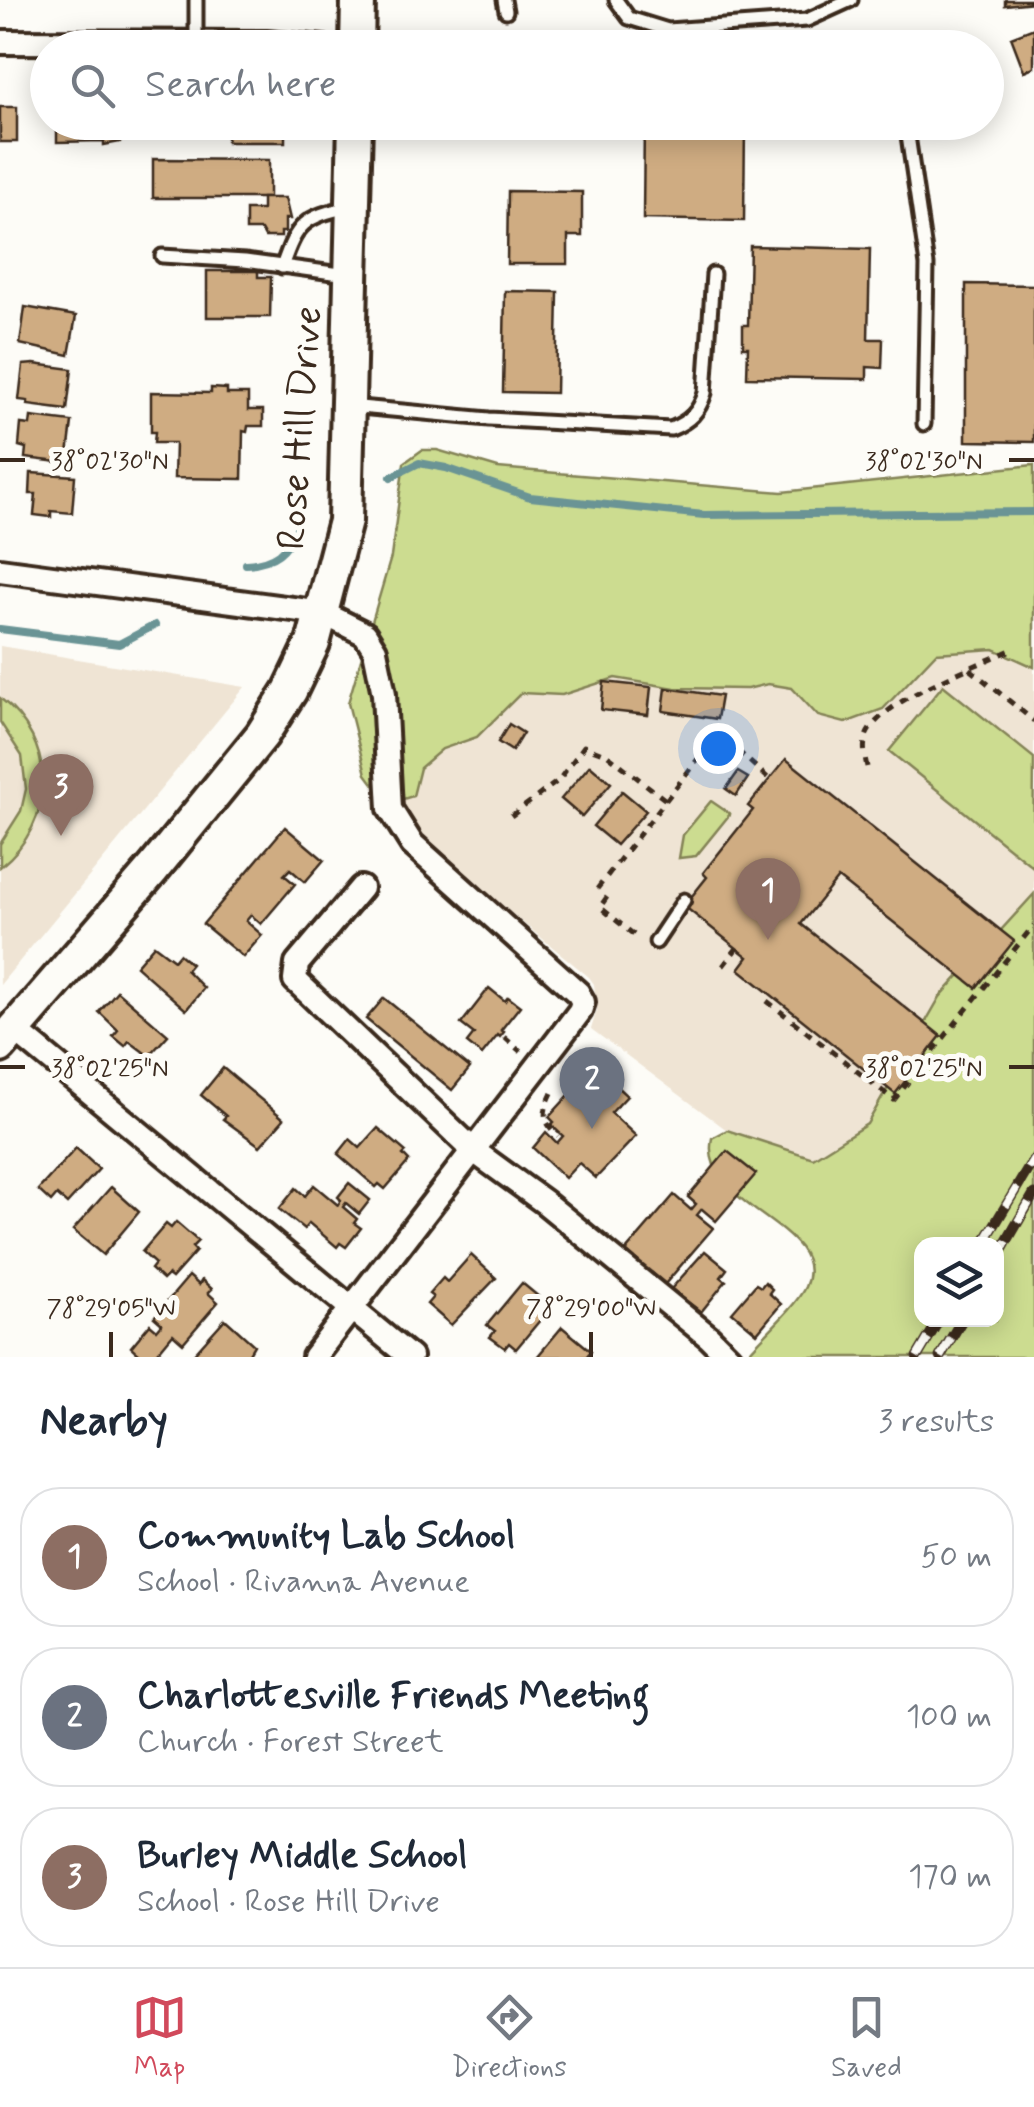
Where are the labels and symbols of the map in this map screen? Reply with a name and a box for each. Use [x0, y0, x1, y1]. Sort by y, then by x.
street label: Rose Hill Drive [267, 304, 335, 552]
text: 38°02'30"N [51, 446, 169, 479]
text: 38°02'30"N [865, 446, 983, 479]
your location [693, 723, 744, 774]
pin: 3 [28, 754, 94, 836]
pin: 1 [736, 858, 800, 940]
pin: 2 [560, 1046, 624, 1129]
text: 38°02'25"N [51, 1053, 169, 1086]
text: 38°02'25"N [865, 1053, 983, 1086]
text: 78°29'05"W [47, 1293, 175, 1326]
text: 78°29'00"W [526, 1293, 656, 1326]

